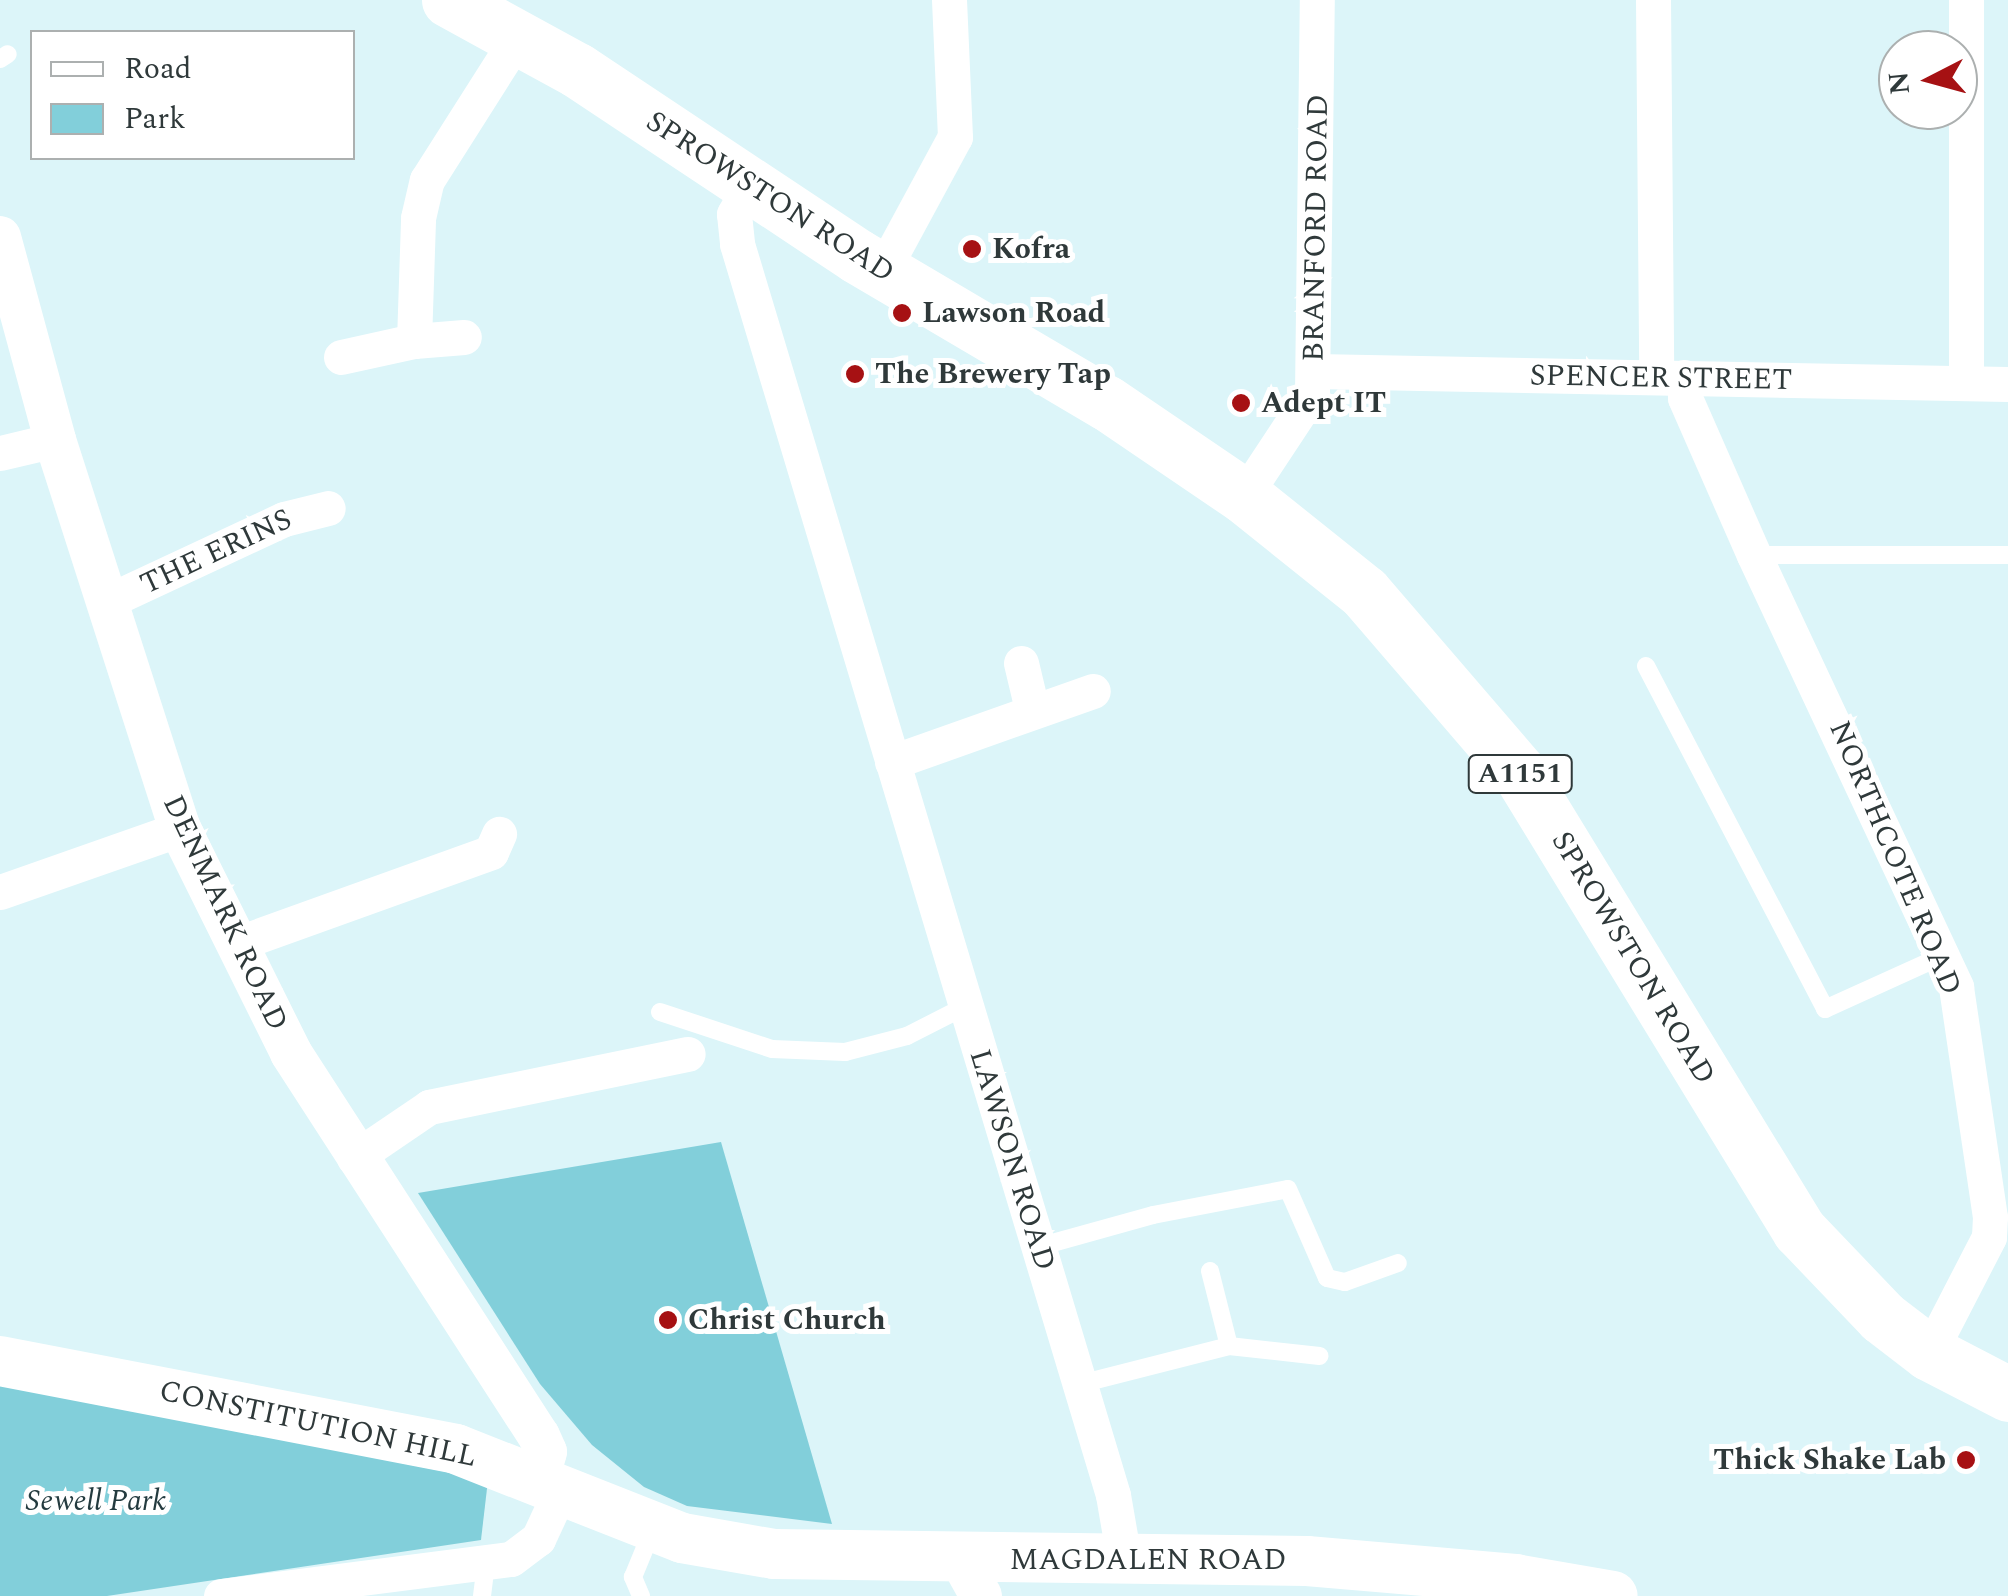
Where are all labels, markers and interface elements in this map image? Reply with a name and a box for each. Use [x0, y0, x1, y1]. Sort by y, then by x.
legend [30, 30, 355, 160]
north arrow [1878, 30, 1978, 130]
text: Road [124, 46, 192, 92]
text: N [1877, 69, 1922, 97]
street label: BRANFORD ROAD [1296, 94, 1336, 362]
text: Park [124, 96, 186, 142]
street label: SPROWSTON ROAD [639, 103, 901, 291]
place label: Kofra [992, 231, 1070, 267]
marker: Kofra [961, 238, 983, 260]
place label: Lawson Road [922, 295, 1105, 331]
marker: Lawson Road [891, 302, 913, 324]
place label: The Brewery Tap [875, 356, 1111, 392]
street label: SPENCER STREET [1529, 358, 1793, 398]
marker: The Brewery Tap [844, 363, 866, 385]
place label: Adept IT [1261, 385, 1386, 421]
marker: Adept IT [1230, 392, 1252, 414]
street label: THE ERINS [135, 501, 297, 603]
street label: NORTHCOTE ROAD [1821, 715, 1969, 1001]
road number: A1151 [1468, 751, 1572, 797]
street label: DENMARK ROAD [155, 789, 295, 1037]
street label: SPROWSTON ROAD [1543, 825, 1723, 1091]
street label: LAWSON ROAD [961, 1045, 1063, 1275]
place label: Christ Church [688, 1302, 886, 1338]
marker: Christ Church [657, 1309, 679, 1331]
street label: CONSTITUTION HILL [156, 1373, 480, 1475]
place label: Thick Shake Lab [1713, 1442, 1946, 1478]
marker: Thick Shake Lab [1955, 1449, 1977, 1471]
park label: Sewell Park [26, 1483, 166, 1519]
street label: MAGDALEN ROAD [1010, 1542, 1286, 1578]

